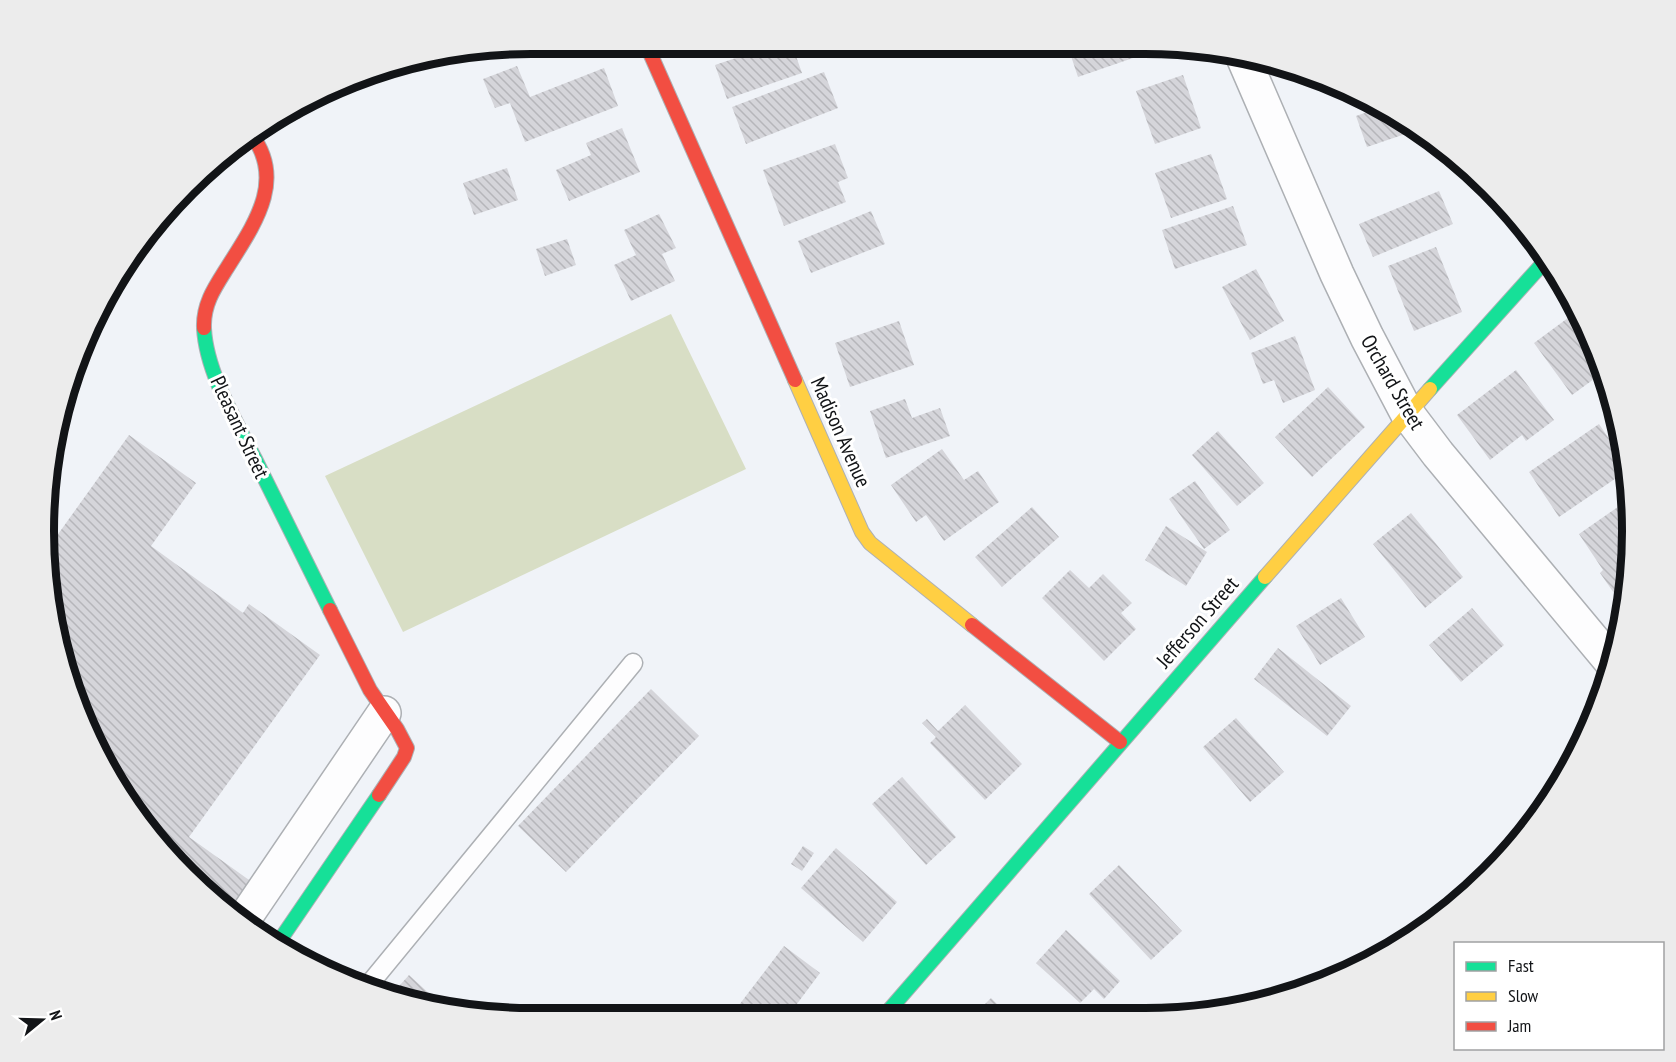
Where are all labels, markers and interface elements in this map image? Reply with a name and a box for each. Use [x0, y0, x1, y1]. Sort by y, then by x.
street label: Orchard Street [1355, 330, 1431, 434]
street label: Pleasant Street [205, 372, 276, 483]
street label: Madison Avenue [805, 373, 877, 491]
street label: Jefferson Street [1149, 571, 1244, 674]
legend [1454, 942, 1664, 1050]
text: Fast [1508, 954, 1534, 977]
text: Slow [1508, 984, 1539, 1007]
north arrow [12, 990, 72, 1050]
text: N [45, 1008, 67, 1022]
text: Jam [1507, 1014, 1531, 1037]

